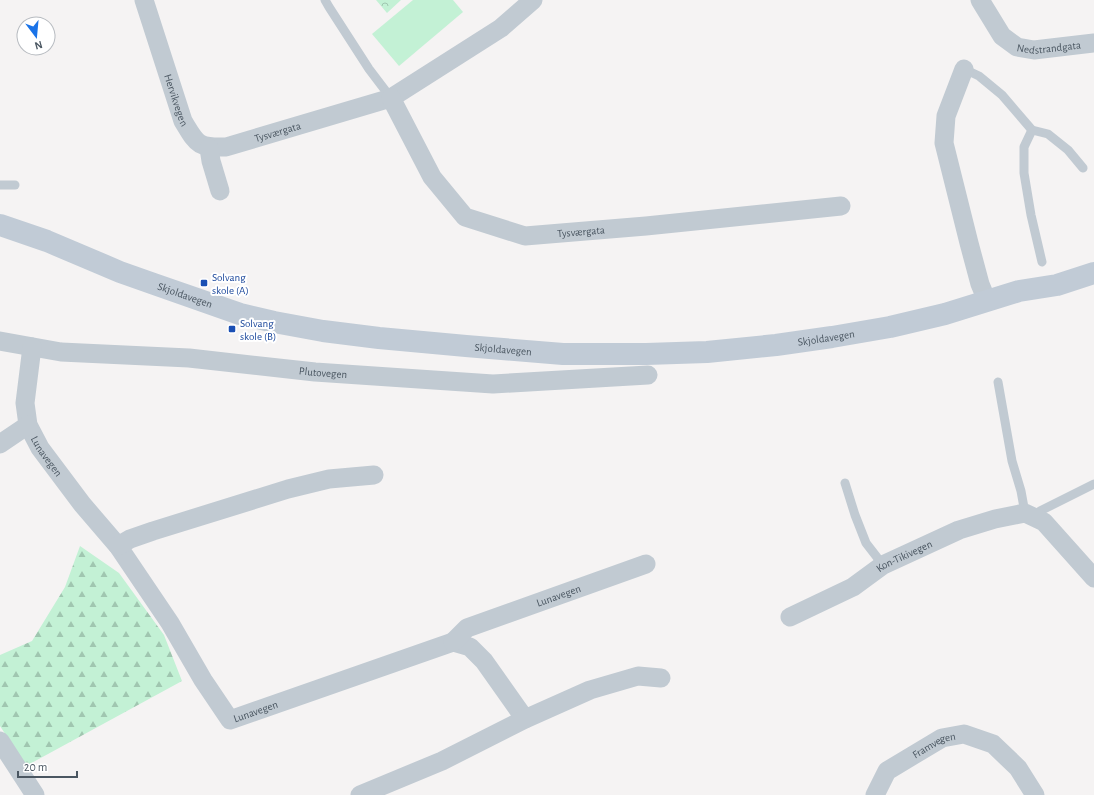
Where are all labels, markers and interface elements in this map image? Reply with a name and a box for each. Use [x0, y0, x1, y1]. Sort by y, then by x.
north arrow [16, 16, 56, 56]
text: N [33, 39, 44, 51]
street label: Nedstrandgata [1016, 39, 1081, 56]
street label: Hervikvegen [163, 73, 190, 128]
street label: Tysværgata [253, 120, 302, 144]
street label: Tysværgata [557, 224, 605, 239]
place label: Solvang skole (A) [212, 272, 249, 296]
marker: Solvang skole (A) [199, 278, 209, 288]
street label: Skjoldavegen [156, 280, 214, 310]
place label: Solvang skole (B) [240, 318, 276, 342]
marker: Solvang skole (B) [227, 324, 237, 334]
street label: Skjoldavegen [797, 328, 855, 347]
street label: Skjoldavegen [474, 341, 532, 357]
street label: Plutovegen [298, 365, 348, 380]
street label: Lunavegen [29, 434, 65, 478]
street label: Kon-Tikivegen [874, 538, 934, 574]
street label: Lunavegen [535, 582, 582, 608]
street label: Lunavegen [232, 698, 279, 724]
street label: Framvegen [910, 730, 956, 760]
scale bar [18, 753, 77, 779]
text: 20 m [24, 761, 47, 773]

